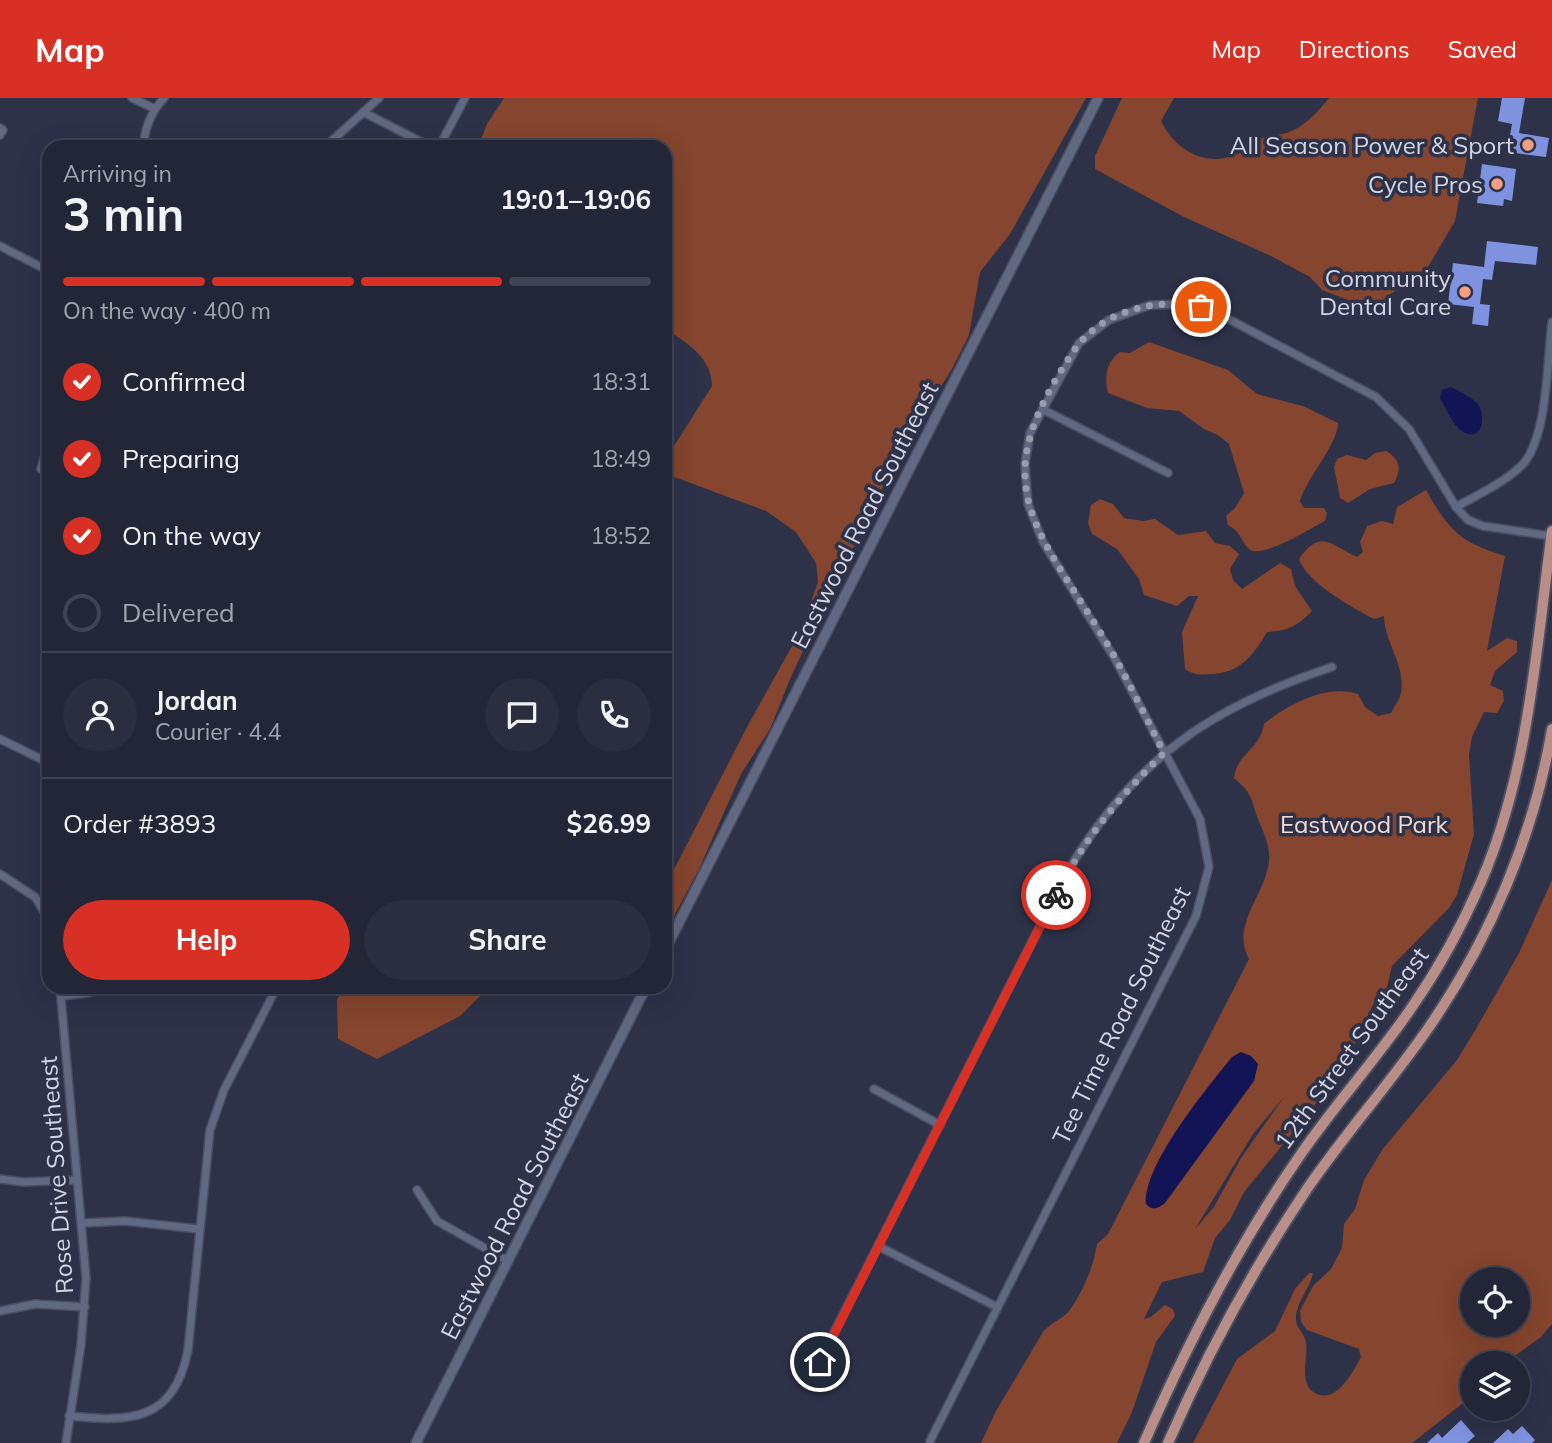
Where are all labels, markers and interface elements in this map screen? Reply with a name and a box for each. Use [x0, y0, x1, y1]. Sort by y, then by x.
text: Map [35, 29, 105, 70]
text: Map [1211, 34, 1261, 64]
text: Directions [1299, 34, 1410, 64]
text: Saved [1448, 34, 1517, 64]
place label: All Season Power & Sport [1230, 130, 1514, 160]
marker: All Season Power & Sport [1520, 137, 1536, 153]
text: Arriving in [63, 159, 172, 188]
place label: Cycle Pros [1368, 169, 1483, 199]
marker: Cycle Pros [1489, 176, 1505, 192]
text: 19:01–19:06 [500, 183, 651, 216]
text: 3 min [63, 185, 184, 243]
place label: Community Dental Care [1319, 263, 1451, 321]
pin [1171, 277, 1231, 337]
marker: Community Dental Care [1457, 284, 1473, 300]
icon: bag [1182, 288, 1220, 326]
text: On the way · 400 m [63, 296, 271, 325]
icon: check [63, 363, 101, 401]
text: Confirmed [122, 365, 246, 398]
text: 18:31 [591, 367, 651, 396]
street label: Eastwood Road Southeast [784, 377, 944, 653]
icon: check [63, 440, 101, 478]
text: Preparing [122, 442, 240, 475]
text: 18:49 [591, 444, 651, 473]
icon: check [63, 517, 101, 555]
text: On the way [122, 519, 261, 552]
text: 18:52 [591, 521, 651, 550]
text: Delivered [122, 596, 235, 629]
button: person [63, 678, 137, 752]
button: chat [485, 678, 559, 752]
button: phone [577, 678, 651, 752]
text: Jordan [155, 684, 238, 717]
text: Courier · 4.4 [155, 717, 281, 746]
text: Order #3893 [63, 807, 216, 840]
text: $26.99 [567, 807, 651, 840]
park label: Eastwood Park [1280, 809, 1449, 839]
courier [1021, 860, 1091, 930]
icon: bike [1037, 876, 1075, 914]
street label: Tee Time Road Southeast [1045, 881, 1197, 1149]
button: Help [63, 900, 350, 980]
button: Share [364, 900, 651, 980]
street label: 12th Street Southeast [1268, 941, 1434, 1155]
street label: Rose Drive Southeast [33, 1055, 79, 1295]
street label: Eastwood Road Southeast [434, 1068, 594, 1344]
map controls [1460, 1267, 1530, 1421]
button: locate [1460, 1267, 1530, 1337]
pin [790, 1332, 850, 1392]
icon: home [801, 1343, 839, 1381]
button: layers [1460, 1351, 1530, 1421]

